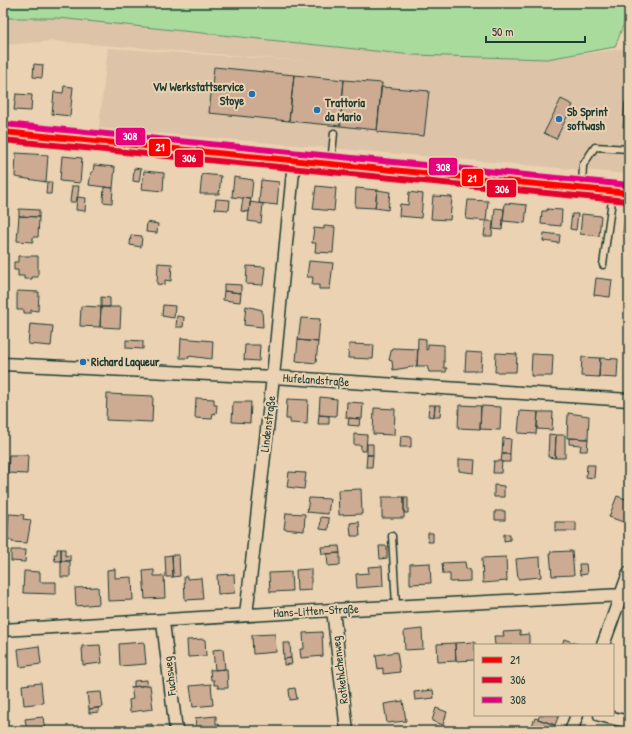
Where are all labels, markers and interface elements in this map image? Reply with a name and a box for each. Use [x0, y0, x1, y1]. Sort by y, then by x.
scale bar [486, 18, 585, 44]
text: 50 m [492, 23, 513, 40]
place label: VW Werkstattservice Stoye [153, 78, 244, 110]
marker: VW Werkstattservice Stoye [247, 89, 257, 99]
place label: Trattoria da Mario [324, 94, 365, 125]
place label: Sb Sprint softwash [567, 103, 609, 134]
marker: Trattoria da Mario [312, 105, 322, 115]
marker: Sb Sprint softwash [554, 114, 564, 124]
line badge: 308 [115, 127, 146, 146]
text: 308 [123, 129, 138, 143]
line badge: 21 [148, 138, 171, 157]
text: 21 [155, 140, 165, 154]
line badge: 306 [174, 149, 204, 168]
text: 306 [182, 151, 197, 165]
line badge: 308 [428, 157, 458, 176]
text: 308 [436, 160, 451, 174]
line badge: 21 [461, 168, 484, 187]
text: 21 [467, 171, 477, 185]
line badge: 306 [486, 179, 517, 198]
text: 306 [495, 182, 510, 196]
place label: Richard Laqueur [91, 353, 160, 371]
marker: Richard Laqueur [78, 357, 88, 367]
street label: Hufelandstraße [282, 369, 350, 390]
street label: Lindenstraße [256, 395, 279, 453]
street label: Hans-Litten-Straße [273, 600, 359, 621]
street label: Rotkehlchenweg [327, 635, 352, 705]
legend [474, 644, 614, 716]
text: 21 [510, 651, 520, 668]
street label: Fuchsweg [159, 656, 180, 698]
text: 306 [510, 671, 526, 688]
text: 308 [510, 691, 526, 708]

